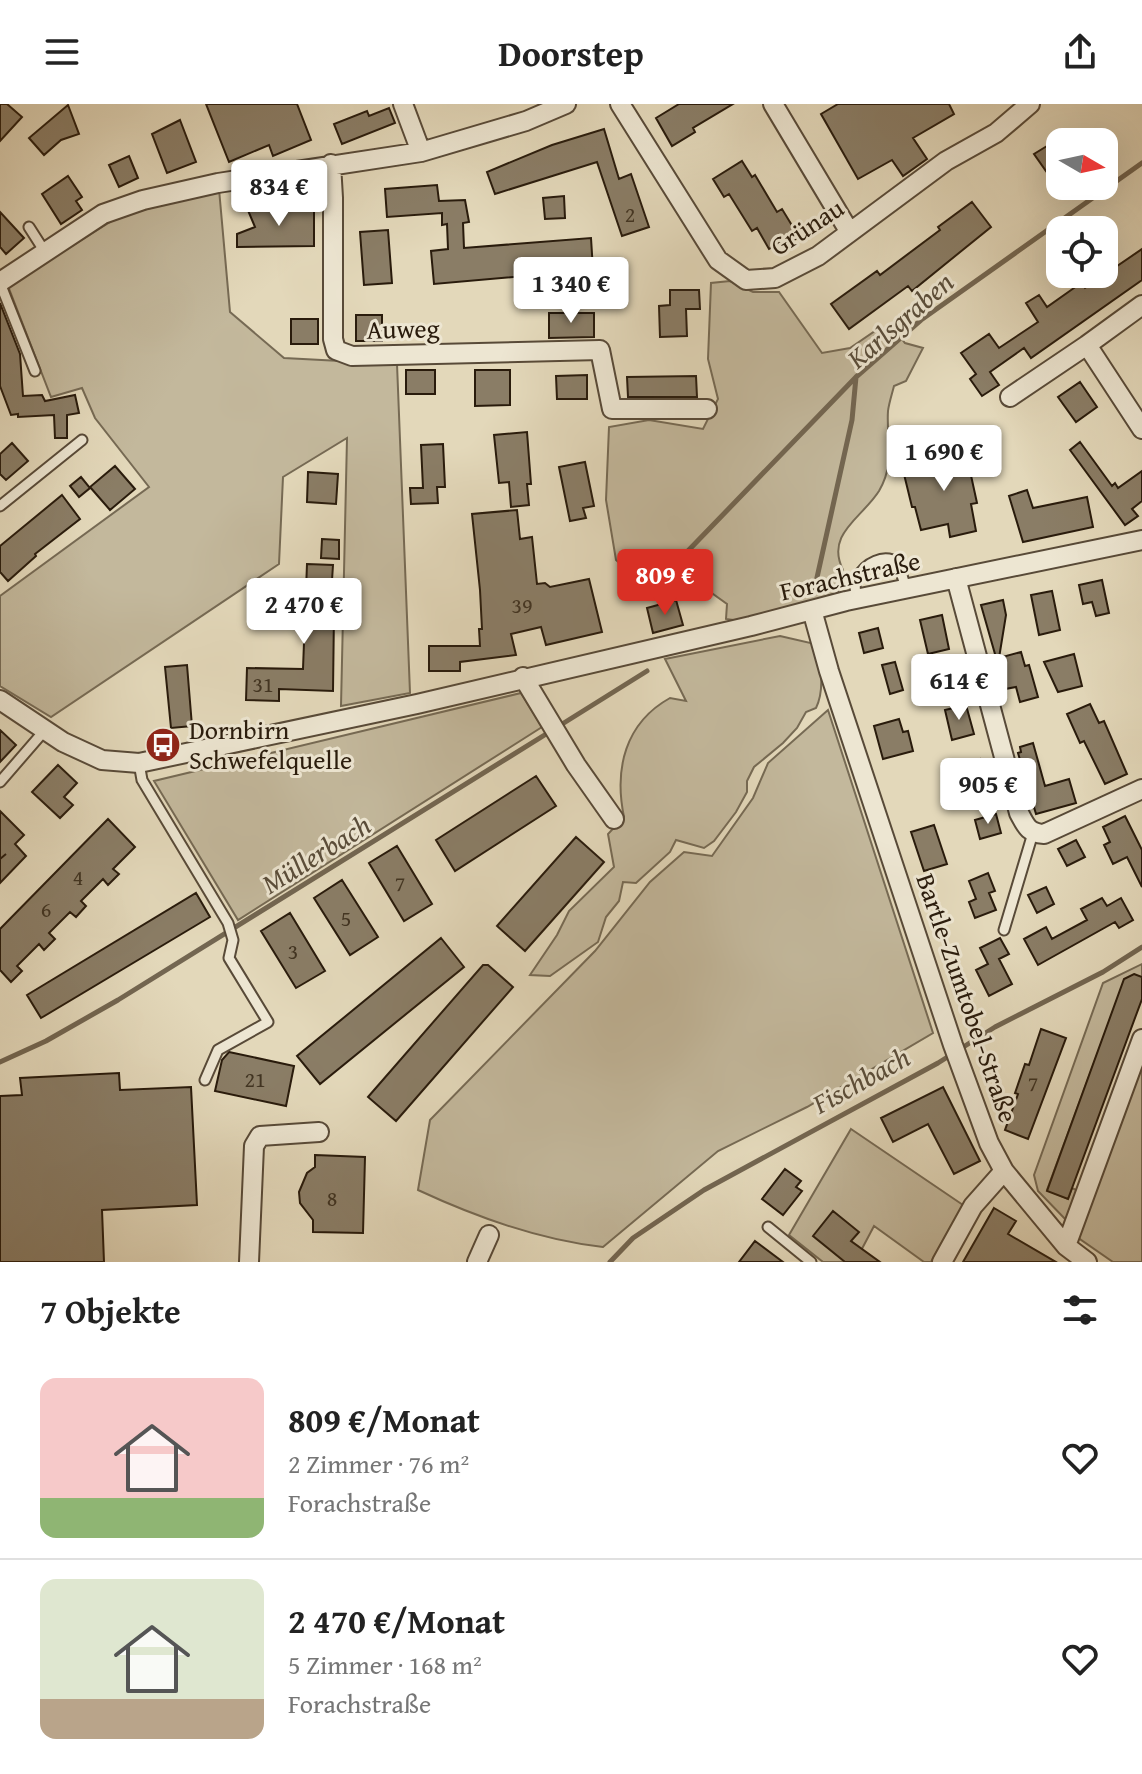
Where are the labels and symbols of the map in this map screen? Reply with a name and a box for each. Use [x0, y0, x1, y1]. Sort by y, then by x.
north arrow [1046, 128, 1118, 200]
pin: 834 € [223, 160, 335, 228]
street label: Grünau [762, 188, 851, 265]
house number: 2 [625, 198, 635, 230]
pin: 1 340 € [497, 257, 645, 325]
water label: Karlsgraben [836, 262, 962, 378]
street label: Auweg [366, 308, 440, 349]
pin: 1 690 € [870, 425, 1018, 493]
street label: Forachstraße [776, 540, 924, 611]
pin: 809 € [609, 549, 721, 617]
pin: 2 470 € [230, 578, 378, 646]
house number: 39 [511, 589, 533, 621]
pin: 614 € [903, 654, 1015, 722]
house number: 31 [252, 668, 274, 700]
place label: Dornbirn Schwefelquelle [189, 710, 352, 779]
bus stop icon: Dornbirn Schwefelquelle [144, 726, 182, 764]
pin: 905 € [932, 758, 1044, 826]
water label: Müllerbach [253, 804, 378, 903]
house number: 4 [73, 861, 83, 893]
house number: 7 [395, 867, 405, 899]
street label: Bartle-Zumtobel-Straße [907, 868, 1028, 1128]
house number: 6 [41, 893, 51, 925]
house number: 5 [341, 902, 351, 934]
house number: 3 [288, 935, 298, 967]
water label: Fischbach [804, 1036, 917, 1124]
house number: 21 [244, 1063, 266, 1095]
house number: 7 [1028, 1067, 1038, 1099]
house number: 8 [327, 1182, 337, 1214]

